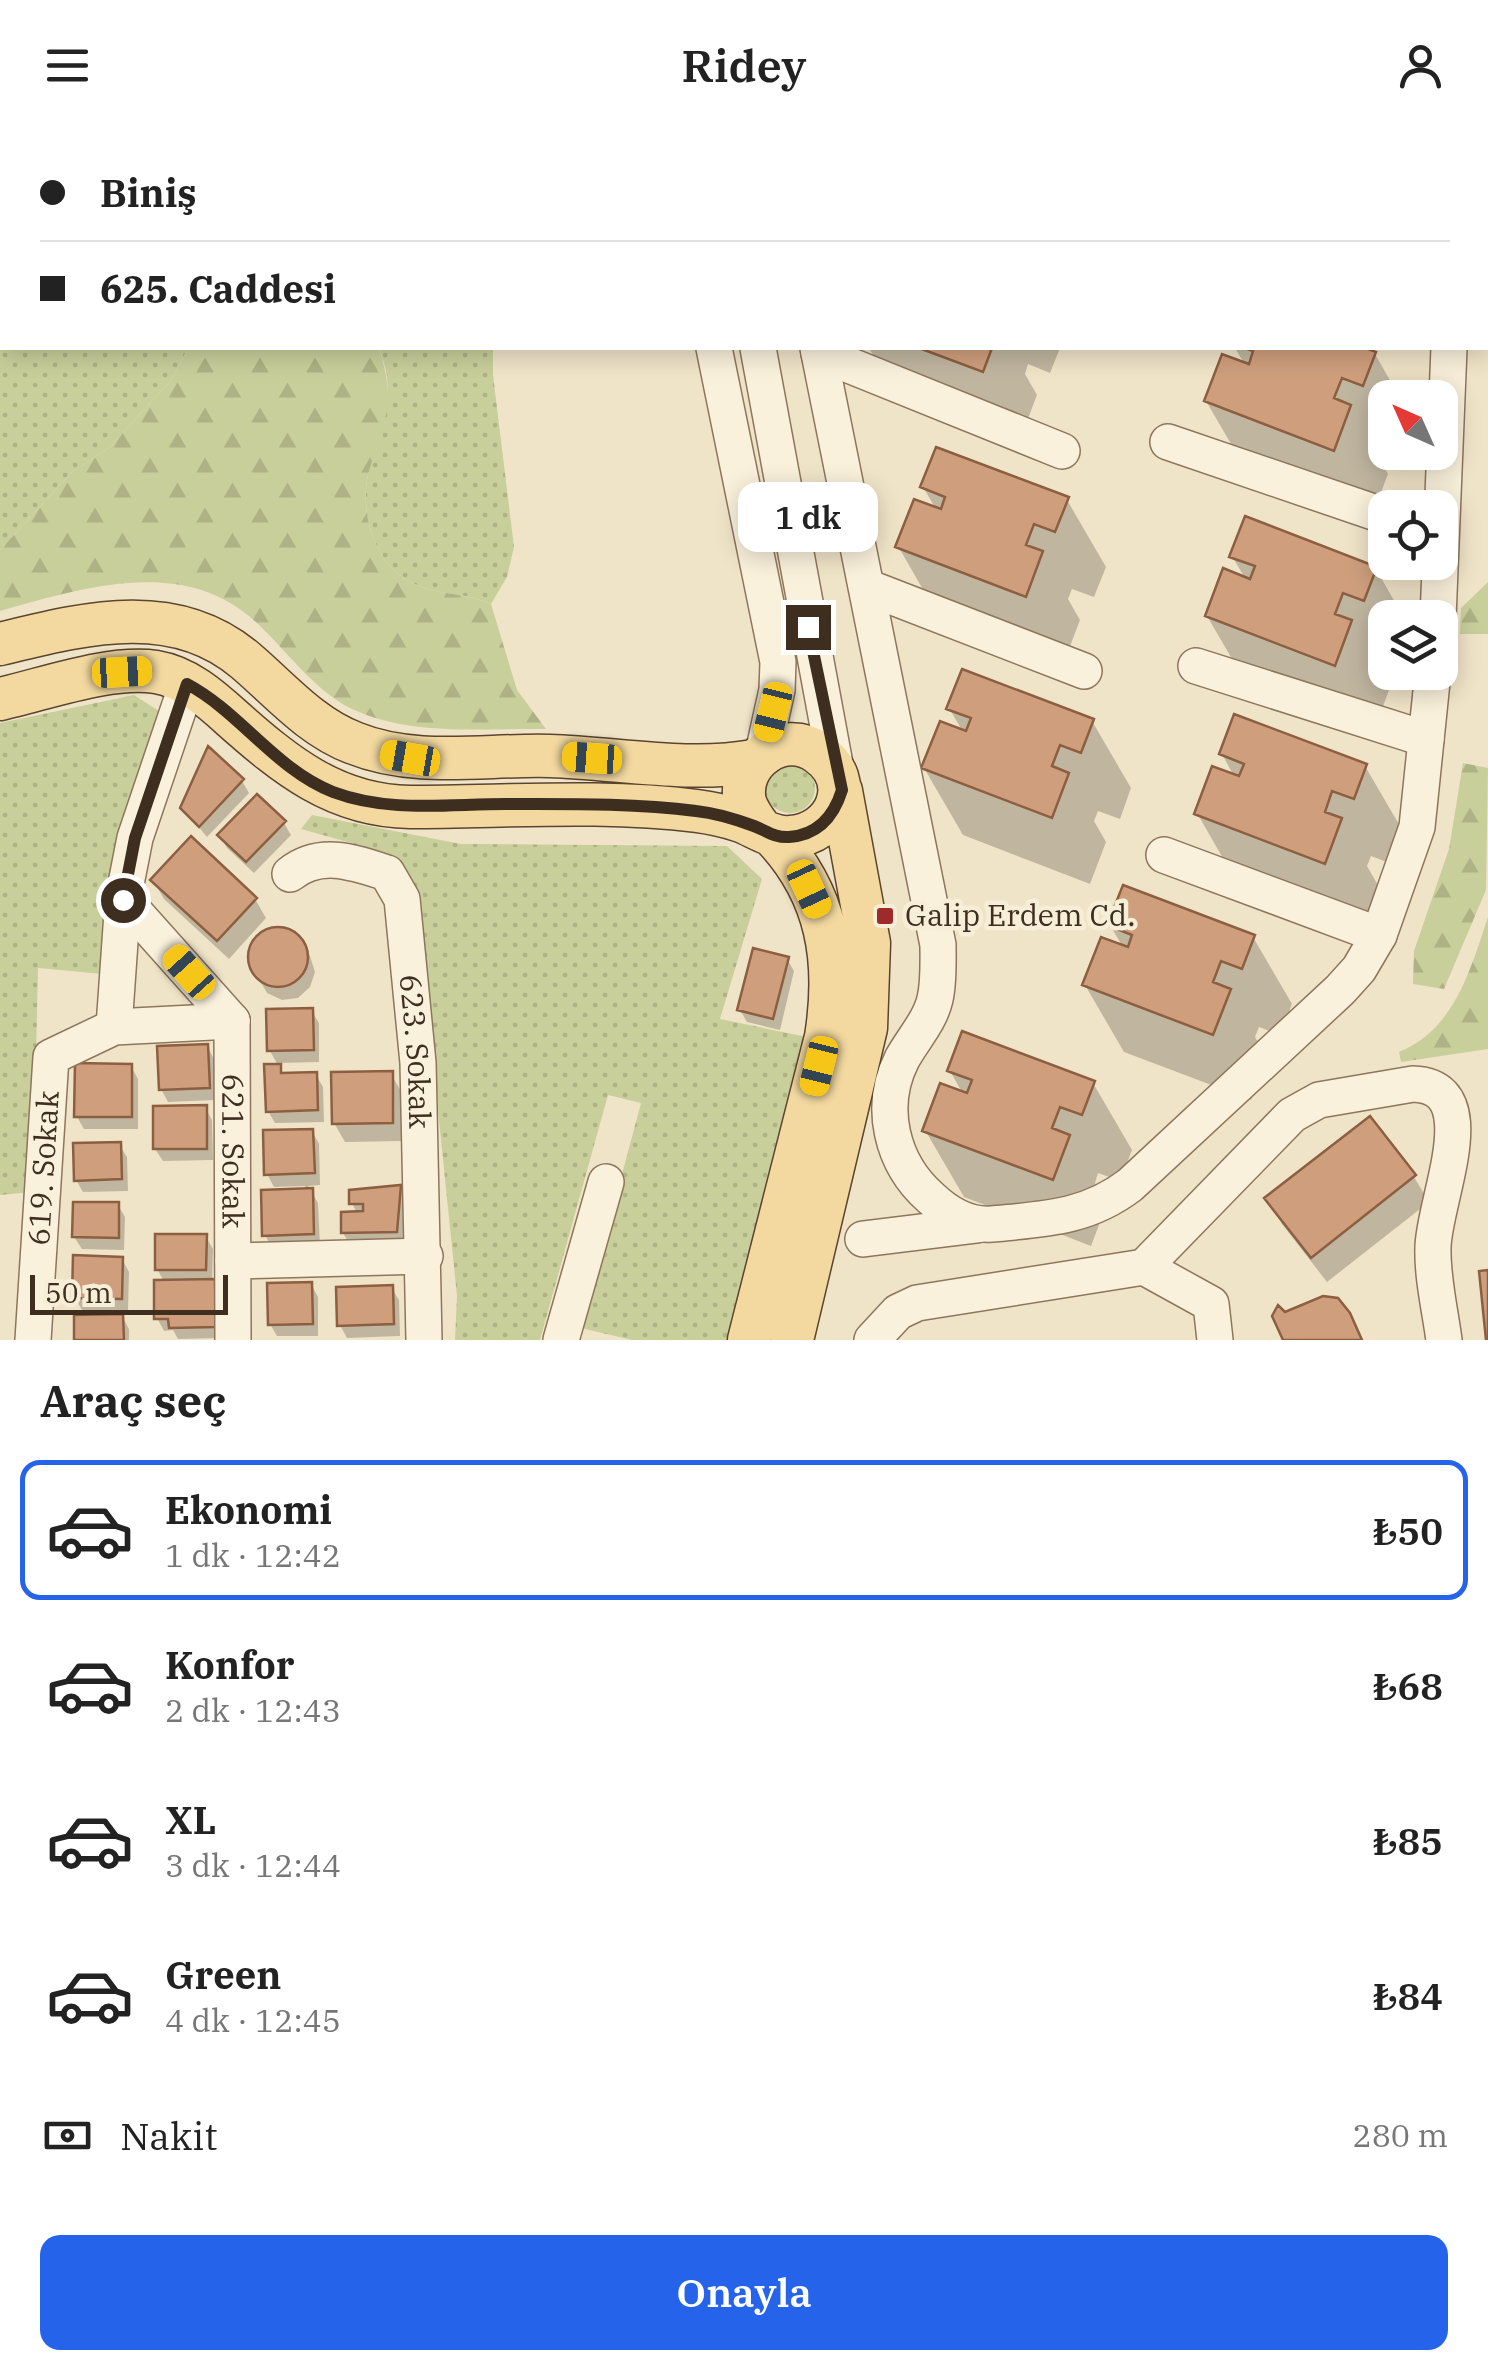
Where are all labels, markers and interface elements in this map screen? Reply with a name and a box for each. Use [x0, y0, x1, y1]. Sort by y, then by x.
text: Ridey [682, 36, 806, 94]
icon: menu [40, 38, 95, 93]
icon: person [1393, 38, 1448, 93]
text: Biniş [100, 168, 197, 217]
text: 625. Caddesi [100, 264, 336, 313]
north arrow [1368, 380, 1458, 470]
map controls [1368, 380, 1458, 690]
callout: 1 dk [738, 482, 878, 552]
button: locate [1368, 490, 1458, 580]
text: 1 dk [775, 496, 841, 538]
button: layers [1368, 600, 1458, 690]
route end [786, 605, 831, 650]
car [91, 655, 153, 689]
car [751, 679, 795, 745]
car [378, 738, 442, 778]
car [561, 741, 623, 775]
car [783, 855, 835, 923]
route start [101, 878, 146, 923]
place label: Galip Erdem Cd. [905, 895, 1135, 934]
marker: Galip Erdem Cd. [874, 905, 896, 927]
car [158, 940, 220, 1004]
street label: 623. Sokak [391, 972, 440, 1130]
car [797, 1033, 841, 1099]
street label: 621. Sokak [214, 1073, 254, 1229]
street label: 619. Sokak [18, 1089, 67, 1247]
scale bar [30, 1270, 228, 1314]
text: 50 m [45, 1274, 112, 1311]
text: Araç seç [40, 1371, 226, 1429]
icon: car [45, 1485, 135, 1575]
text: Ekonomi [165, 1485, 332, 1534]
text: ₺50 [1373, 1506, 1443, 1555]
text: 1 dk · 12:42 [165, 1534, 341, 1576]
icon: car [45, 1640, 135, 1730]
text: Konfor [165, 1640, 295, 1689]
text: ₺68 [1373, 1661, 1443, 1710]
text: 2 dk · 12:43 [165, 1689, 341, 1731]
icon: car [45, 1795, 135, 1885]
text: XL [165, 1795, 216, 1844]
text: ₺85 [1373, 1816, 1443, 1865]
text: 3 dk · 12:44 [165, 1844, 341, 1886]
icon: car [45, 1950, 135, 2040]
text: Green [165, 1950, 281, 1999]
text: ₺84 [1373, 1971, 1443, 2020]
text: 4 dk · 12:45 [165, 1999, 341, 2041]
icon: cash [40, 2108, 95, 2163]
text: Nakit [120, 2111, 218, 2160]
text: 280 m [1352, 2114, 1448, 2156]
button: Onayla [40, 2235, 1448, 2350]

